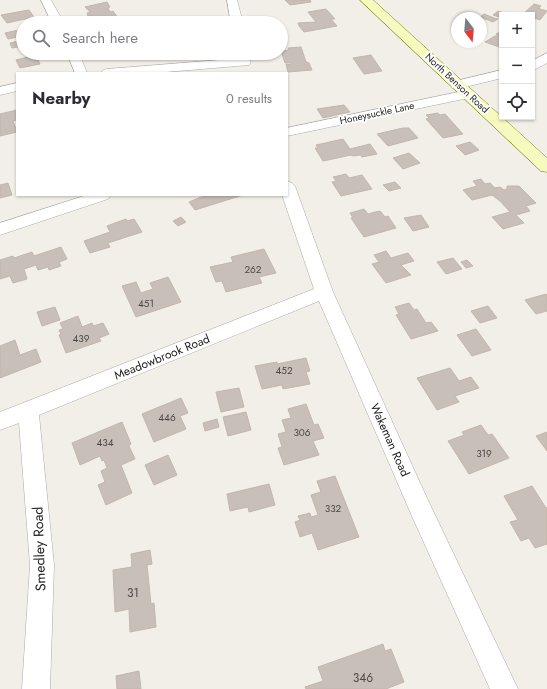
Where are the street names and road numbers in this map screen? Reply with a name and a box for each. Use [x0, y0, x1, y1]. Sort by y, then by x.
street label: North Benson Road [422, 49, 492, 117]
street label: Honeysuckle Lane [338, 98, 416, 128]
street label: Meadowbrook Road [111, 330, 213, 384]
street label: Wakeman Road [366, 400, 414, 480]
street label: Smedley Road [28, 506, 50, 592]

